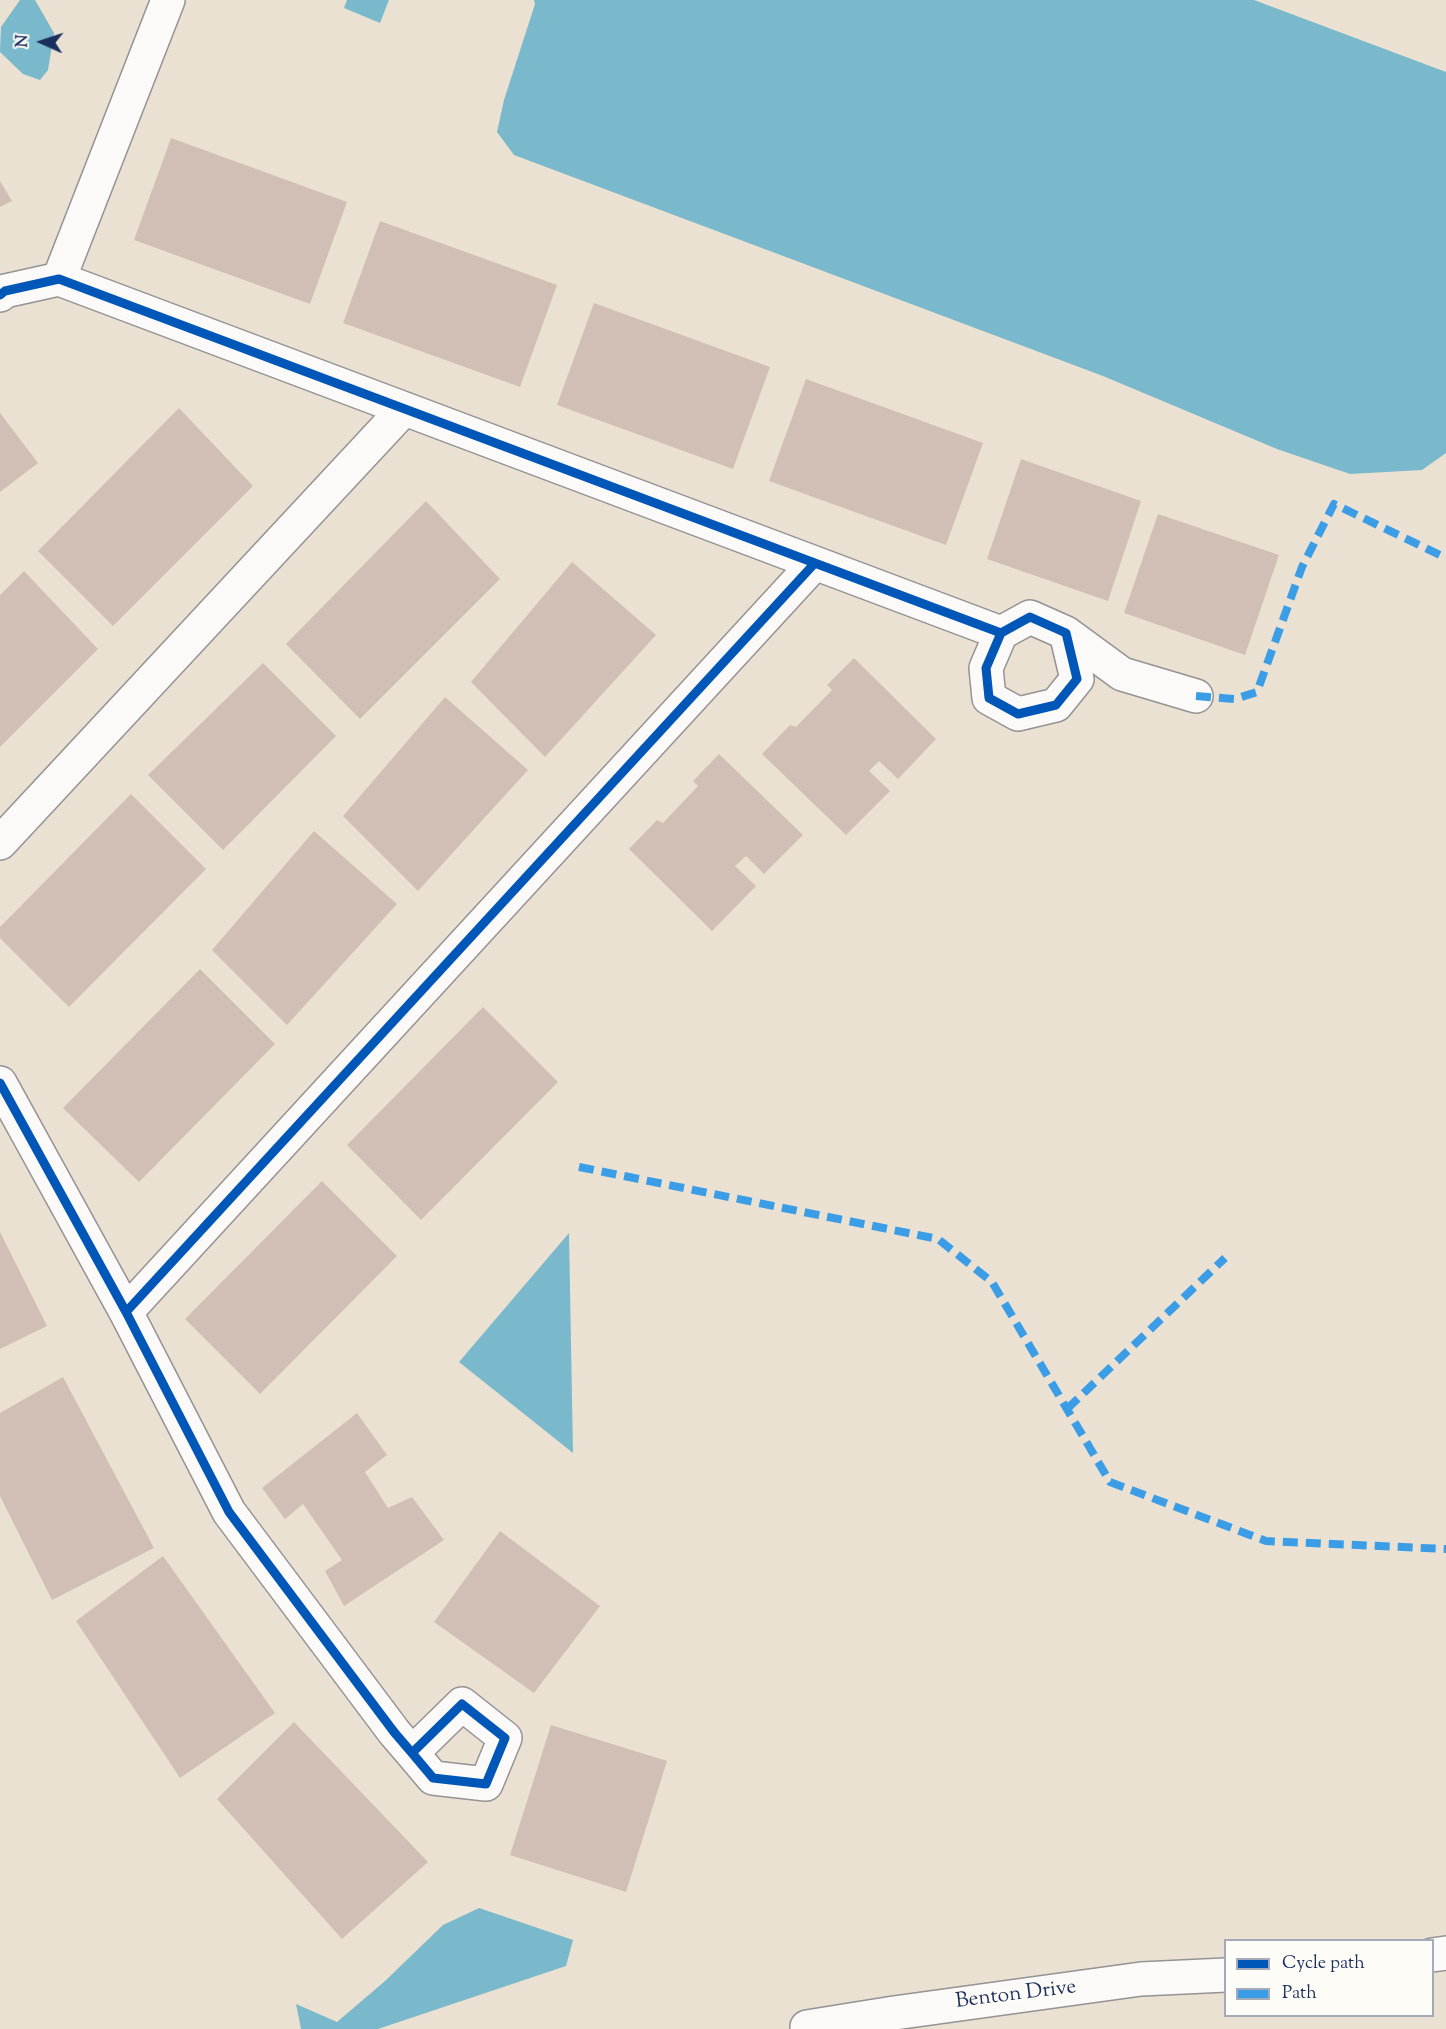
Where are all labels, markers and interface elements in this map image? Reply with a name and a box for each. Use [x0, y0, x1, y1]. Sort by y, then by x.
north arrow [12, 12, 72, 72]
text: N [12, 34, 35, 48]
legend [1224, 1939, 1434, 2017]
text: Cycle path [1282, 1951, 1365, 1977]
street label: Benton Drive [954, 1976, 1078, 2016]
text: Path [1282, 1981, 1317, 2007]

